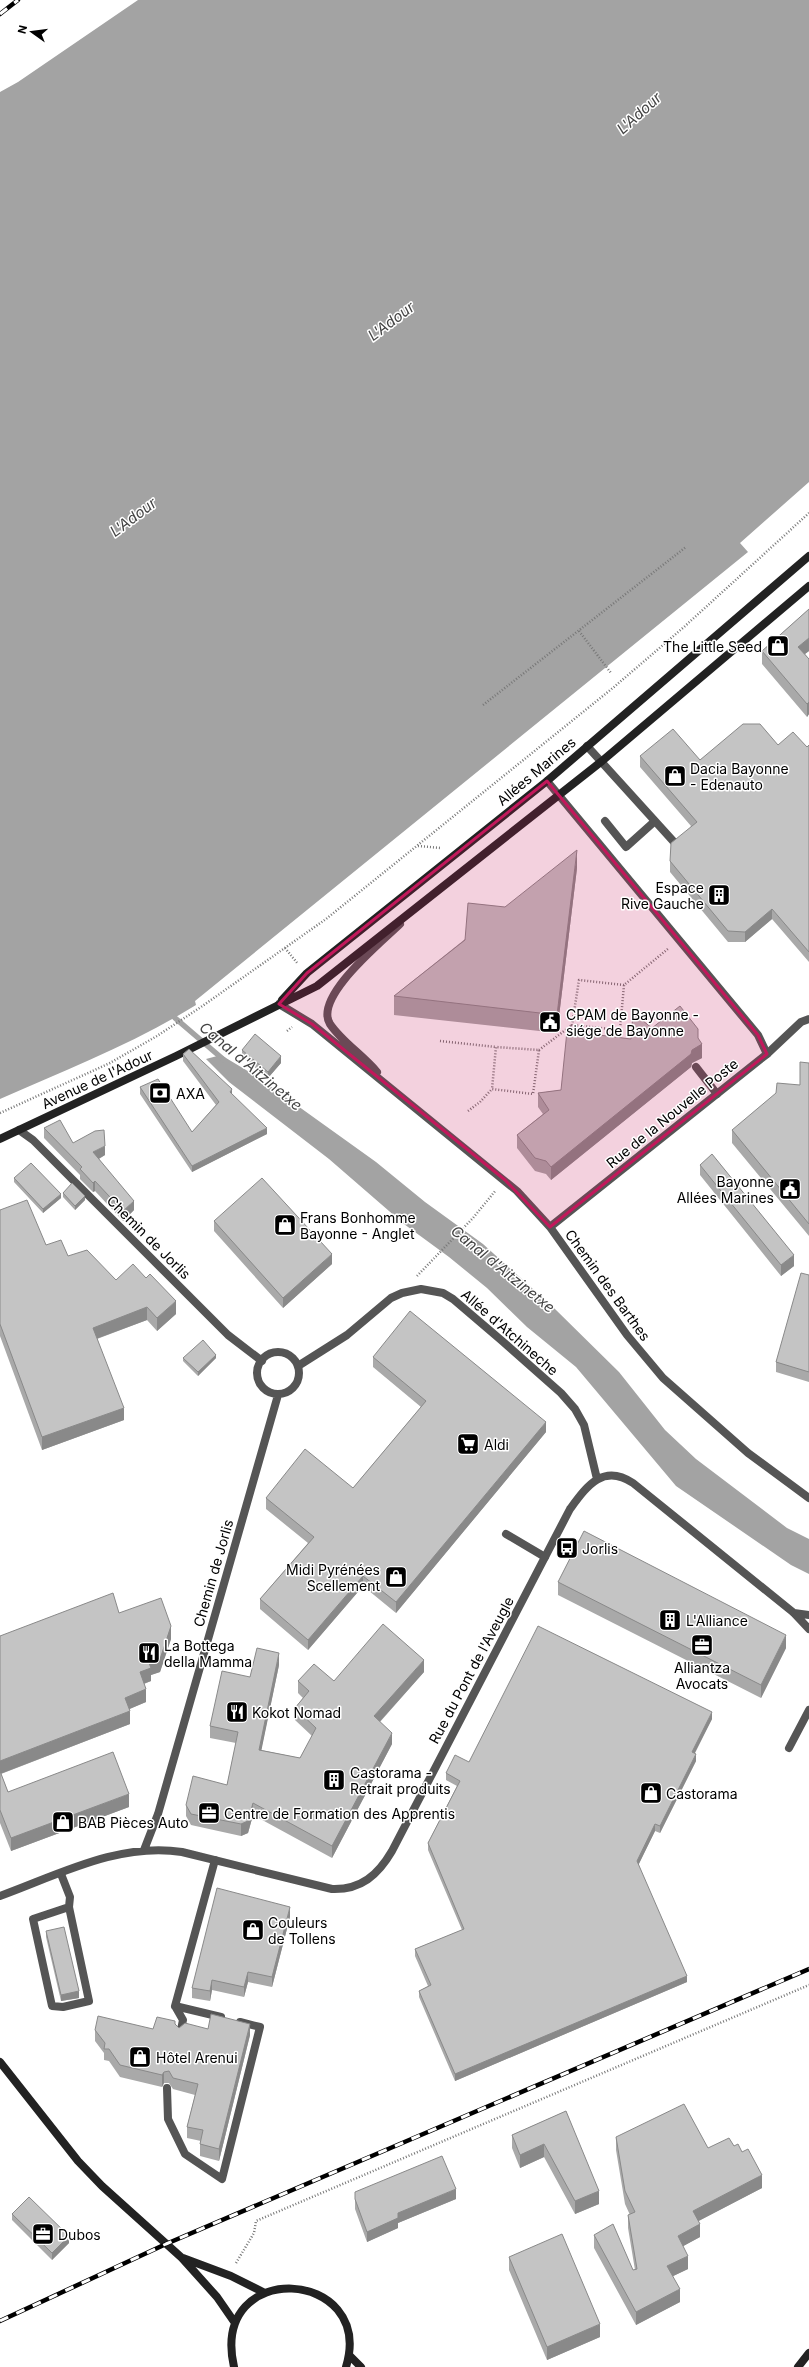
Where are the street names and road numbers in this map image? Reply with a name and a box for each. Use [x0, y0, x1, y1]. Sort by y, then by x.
street label: Allées Marines [493, 733, 579, 809]
street label: Avenue de l'Adour [39, 1046, 155, 1112]
street label: Rue de la Nouvelle Poste [603, 1055, 741, 1171]
street label: Chemin de Jorlis [104, 1192, 194, 1282]
street label: Chemin des Barthes [562, 1226, 654, 1344]
street label: Allée d'Atchineche [458, 1285, 562, 1379]
street label: Chemin de Jorlis [189, 1517, 237, 1629]
street label: Rue du Pont de l'Aveugle [425, 1593, 517, 1747]

